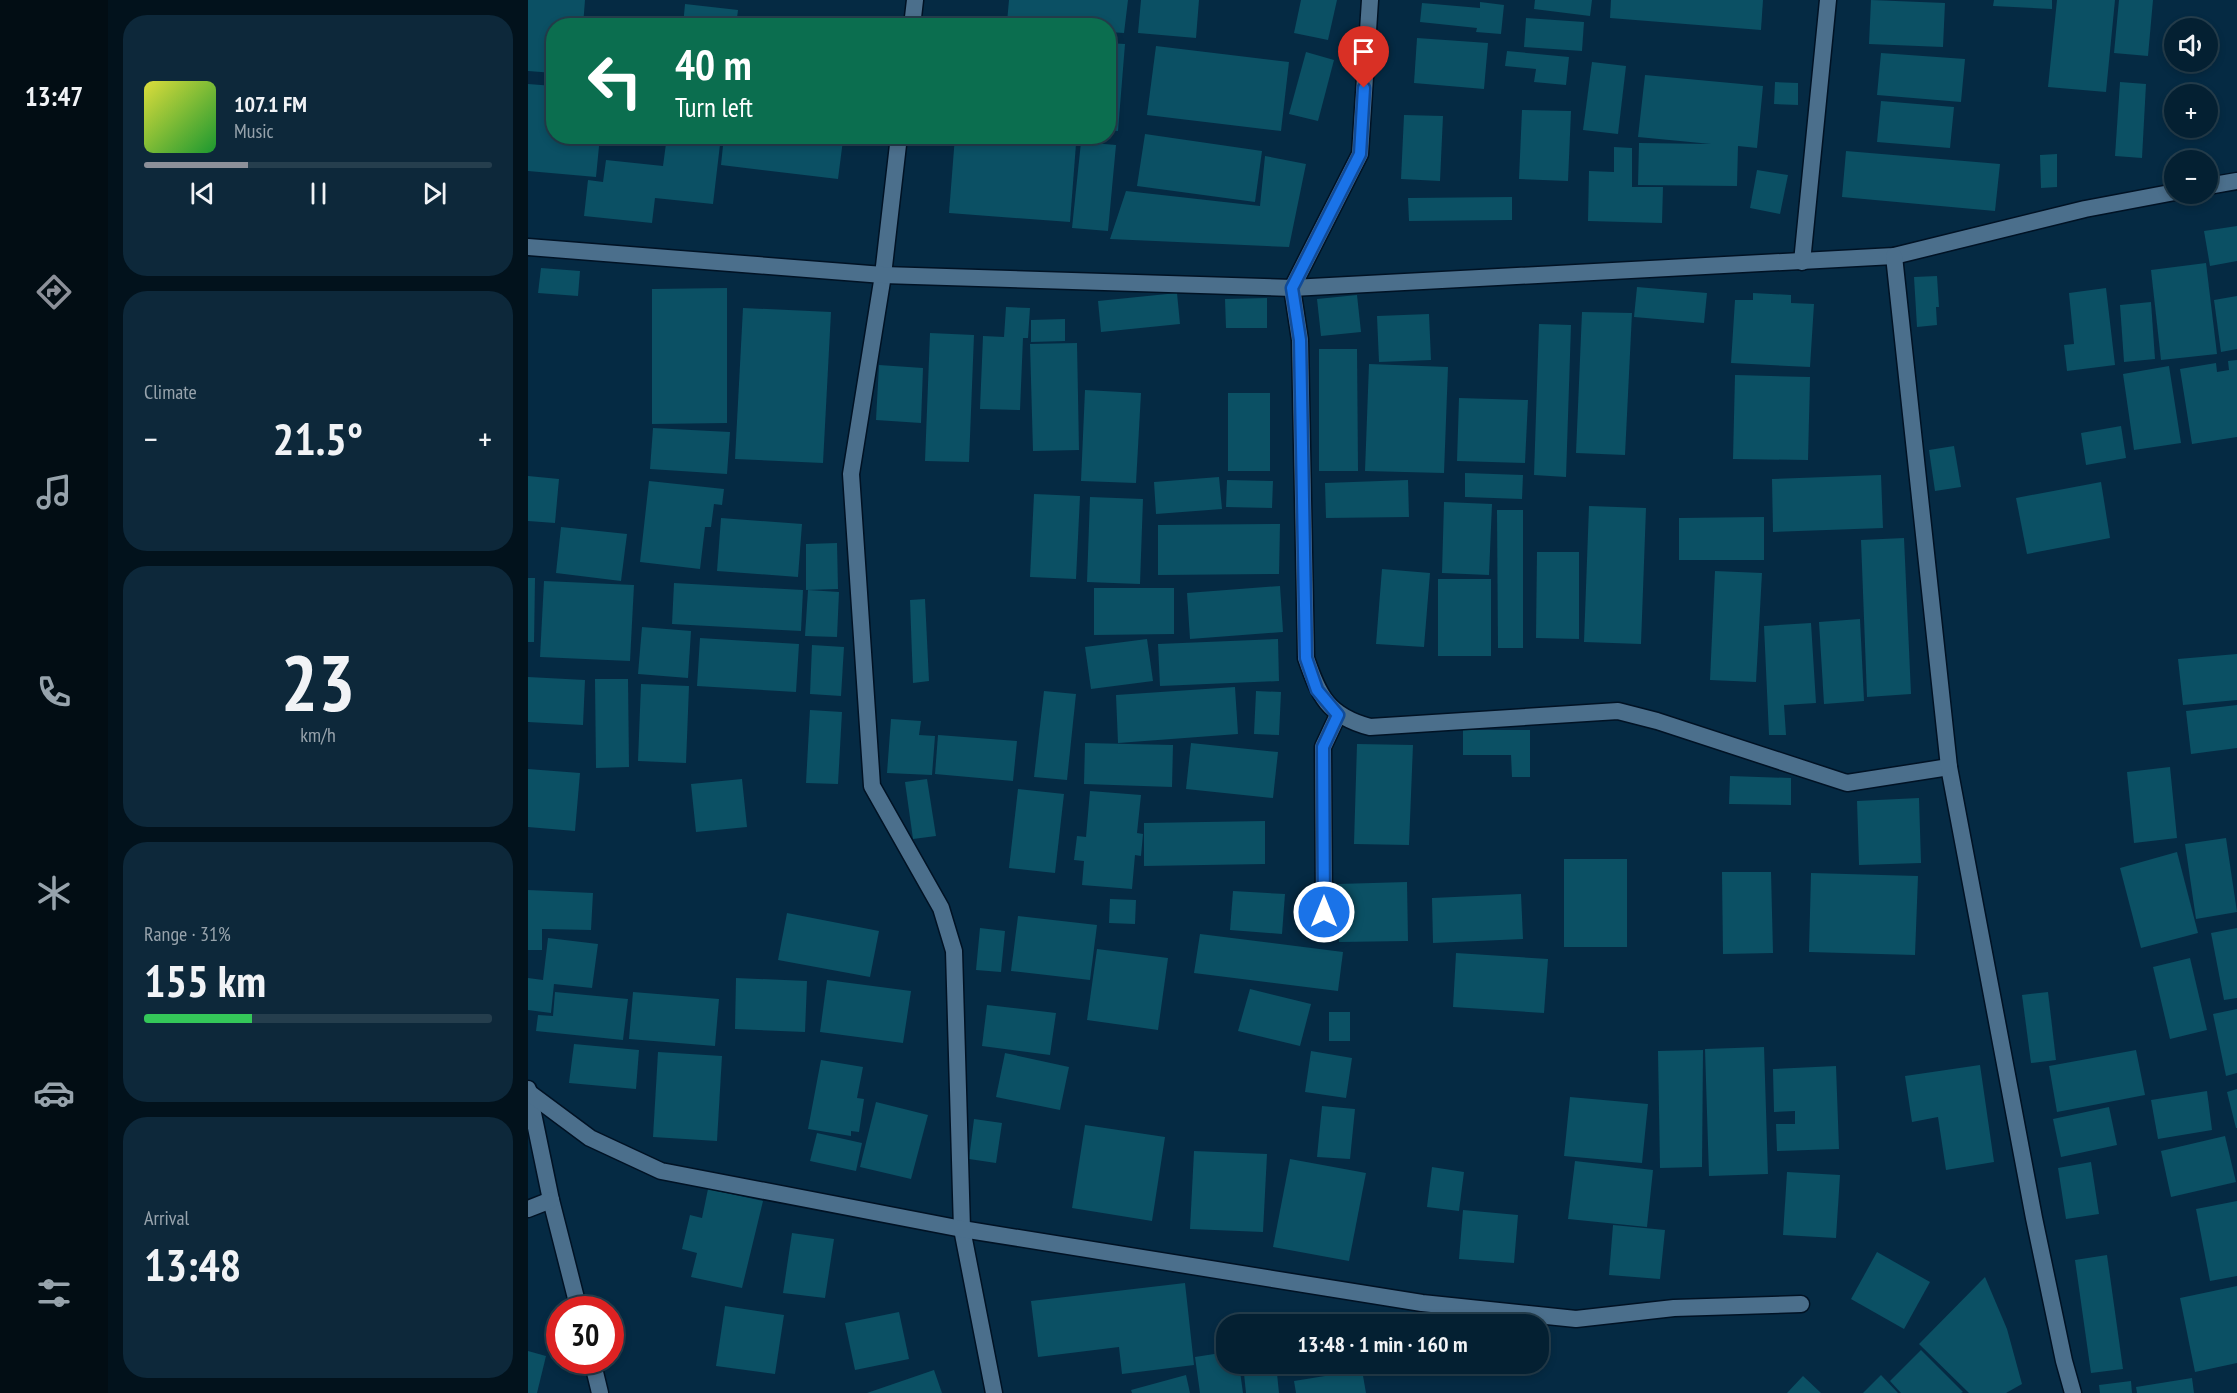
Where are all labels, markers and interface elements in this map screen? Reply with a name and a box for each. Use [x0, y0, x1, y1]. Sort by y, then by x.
map controls [2164, 18, 2218, 204]
button: sound [2164, 18, 2218, 72]
pin [1338, 26, 1389, 88]
icon: arrive [1347, 35, 1380, 68]
text: 40 m [675, 37, 752, 92]
icon: left [576, 42, 654, 120]
text: 13:47 [25, 79, 83, 113]
button: + [2164, 84, 2218, 138]
text: 107.1 FM [234, 90, 307, 118]
text: Turn left [675, 90, 753, 124]
text: Music [234, 118, 274, 144]
button: − [2164, 150, 2218, 204]
icon: previous [186, 177, 219, 210]
icon: pause [302, 177, 335, 210]
icon: next [418, 177, 451, 210]
icon: directions [33, 271, 75, 313]
text: Climate [144, 379, 197, 405]
text: 21.5° [273, 409, 363, 467]
text: − [144, 417, 158, 460]
text: + [478, 417, 492, 460]
icon: music [33, 471, 75, 513]
text: 23 [281, 632, 355, 733]
icon: phone [33, 671, 75, 713]
text: km/h [300, 722, 336, 748]
icon: climate [33, 872, 75, 914]
position arrow [1292, 880, 1356, 944]
text: Range · 31% [144, 921, 231, 947]
text: 155 km [144, 951, 266, 1009]
icon: car [33, 1072, 75, 1114]
text: Arrival [144, 1205, 189, 1231]
text: 13:48 [144, 1235, 241, 1293]
icon: filters [33, 1272, 75, 1314]
speed limit sign: 30 [546, 1296, 624, 1374]
text: 13:48 · 1 min · 160 m [1297, 1330, 1468, 1358]

